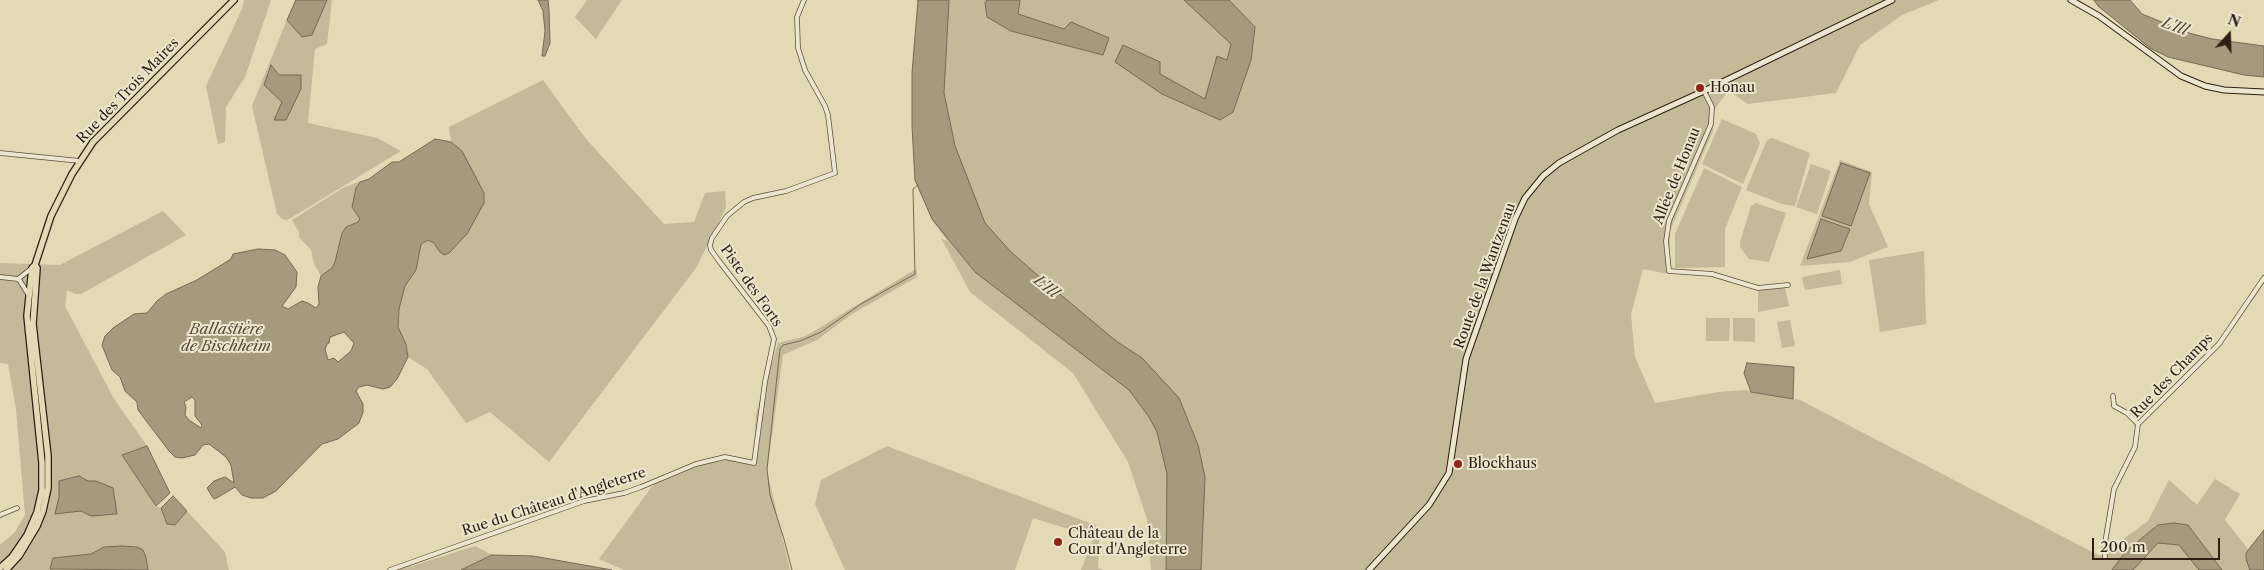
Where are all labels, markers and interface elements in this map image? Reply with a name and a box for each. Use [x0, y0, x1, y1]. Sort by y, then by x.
north arrow [2204, 10, 2254, 60]
text: N [2225, 10, 2243, 31]
water label: L'Ill [2159, 14, 2191, 40]
street label: Rue des Trois Maires [73, 35, 183, 147]
place label: Honau [1710, 80, 1755, 96]
marker: Honau [1694, 82, 1706, 94]
street label: Allée de Honau [1650, 125, 1704, 227]
street label: Route de la Wantzenau [1451, 201, 1519, 351]
street label: Piste des Forts [717, 242, 785, 330]
water label: L'Ill [1030, 272, 1062, 302]
water label: Ballastière de Bischheim [181, 321, 271, 356]
street label: Rue des Champs [2127, 330, 2217, 422]
place label: Blockhaus [1468, 456, 1537, 472]
marker: Blockhaus [1452, 458, 1464, 470]
street label: Rue du Château d'Angleterre [460, 464, 648, 540]
place label: Château de la Cour d'Angleterre [1068, 526, 1187, 558]
scale bar [2094, 528, 2222, 560]
marker: Château de la Cour d'Angleterre [1052, 536, 1064, 548]
text: 200 m [2100, 537, 2146, 556]

